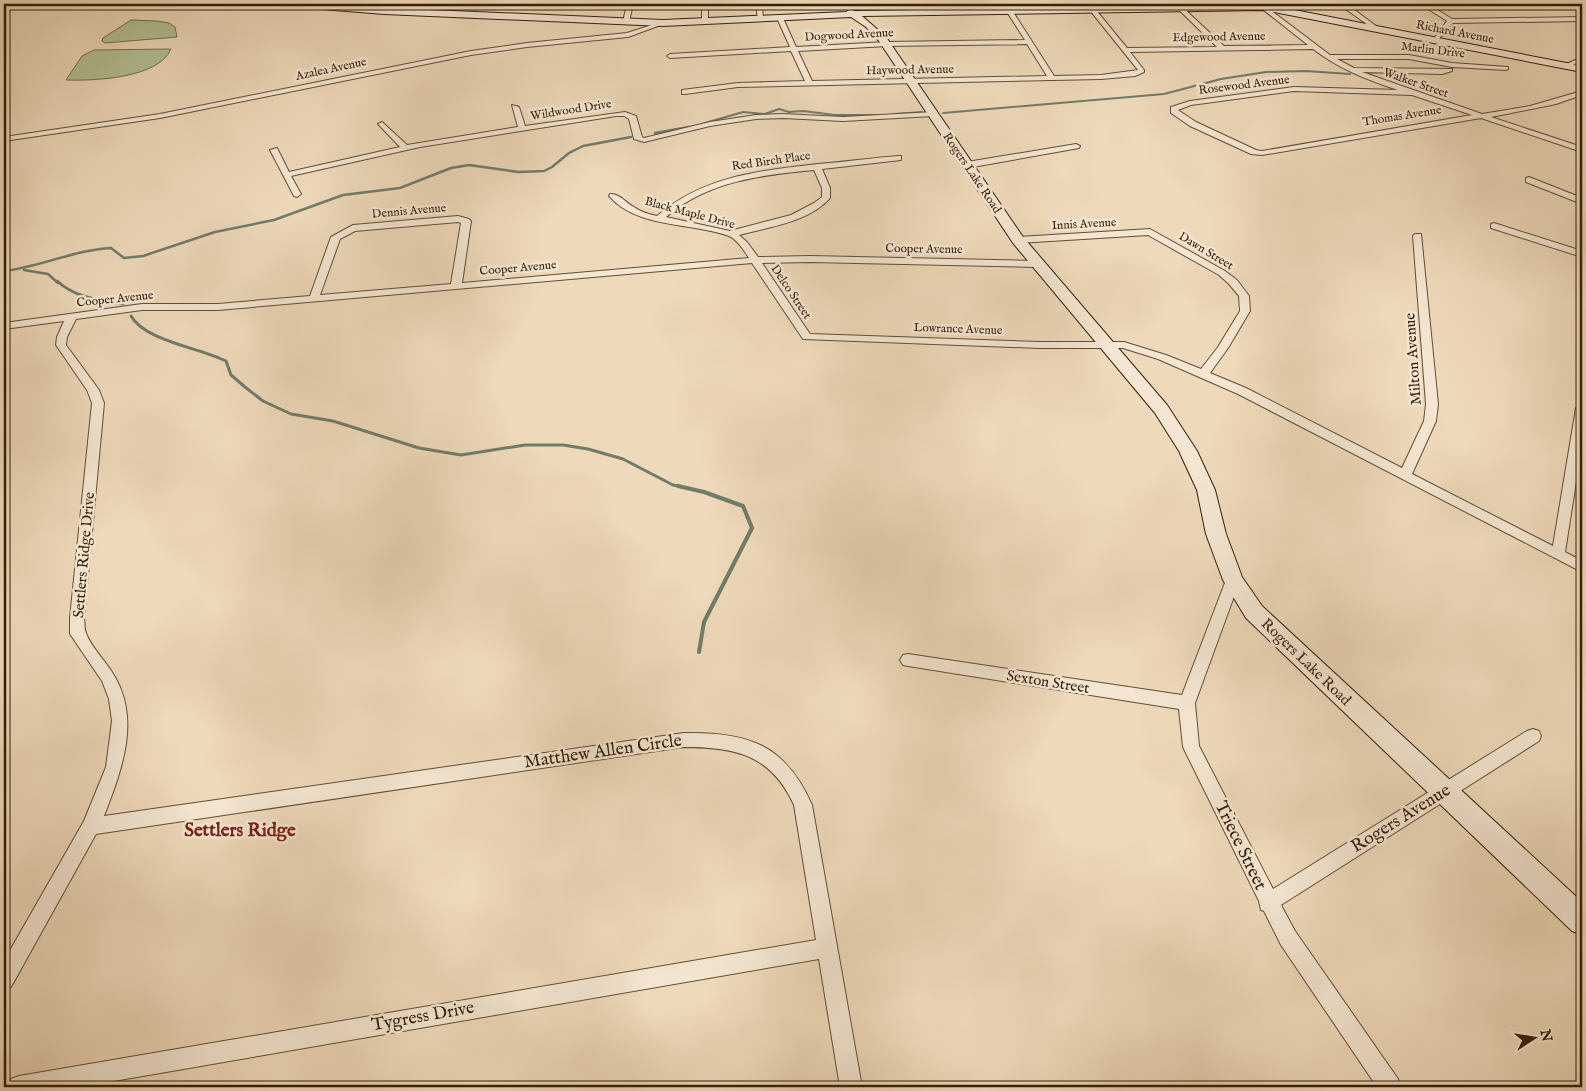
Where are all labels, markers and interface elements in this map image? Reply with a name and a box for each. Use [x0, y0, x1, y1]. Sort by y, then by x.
street label: Richard Avenue [1415, 17, 1496, 47]
street label: Dogwood Avenue [804, 25, 894, 45]
street label: Edgewood Avenue [1172, 29, 1266, 45]
street label: Marlin Drive [1400, 39, 1466, 61]
street label: Azalea Avenue [293, 54, 368, 84]
street label: Haywood Avenue [866, 62, 954, 78]
street label: Walker Street [1381, 65, 1451, 101]
street label: Rosewood Avenue [1198, 72, 1291, 98]
street label: Wildwood Drive [529, 96, 613, 124]
street label: Thomas Avenue [1362, 102, 1443, 130]
street label: Rogers Lake Road [939, 130, 1005, 217]
street label: Red Birch Place [731, 148, 812, 174]
street label: Black Maple Drive [643, 194, 737, 233]
street label: Dennis Avenue [371, 200, 447, 222]
street label: Innis Avenue [1051, 215, 1117, 233]
street label: Dawn Street [1176, 229, 1236, 273]
street label: Cooper Avenue [885, 241, 963, 258]
street label: Cooper Avenue [479, 257, 558, 280]
street label: Delco Street [767, 262, 815, 322]
street label: Cooper Avenue [76, 287, 155, 311]
street label: Milton Avenue [1400, 312, 1426, 406]
street label: Lowrance Avenue [913, 320, 1003, 338]
street label: Settlers Ridge Drive [69, 491, 99, 619]
street label: Rogers Lake Road [1257, 614, 1356, 710]
street label: Sexton Street [1005, 666, 1091, 698]
street label: Matthew Allen Circle [522, 730, 684, 774]
street label: Rogers Avenue [1347, 779, 1455, 859]
street label: Triece Street [1209, 798, 1271, 894]
district label: Settlers Ridge [184, 819, 296, 843]
street label: Tygress Drive [370, 997, 476, 1037]
north arrow [1508, 1014, 1558, 1064]
text: N [1535, 1027, 1556, 1043]

